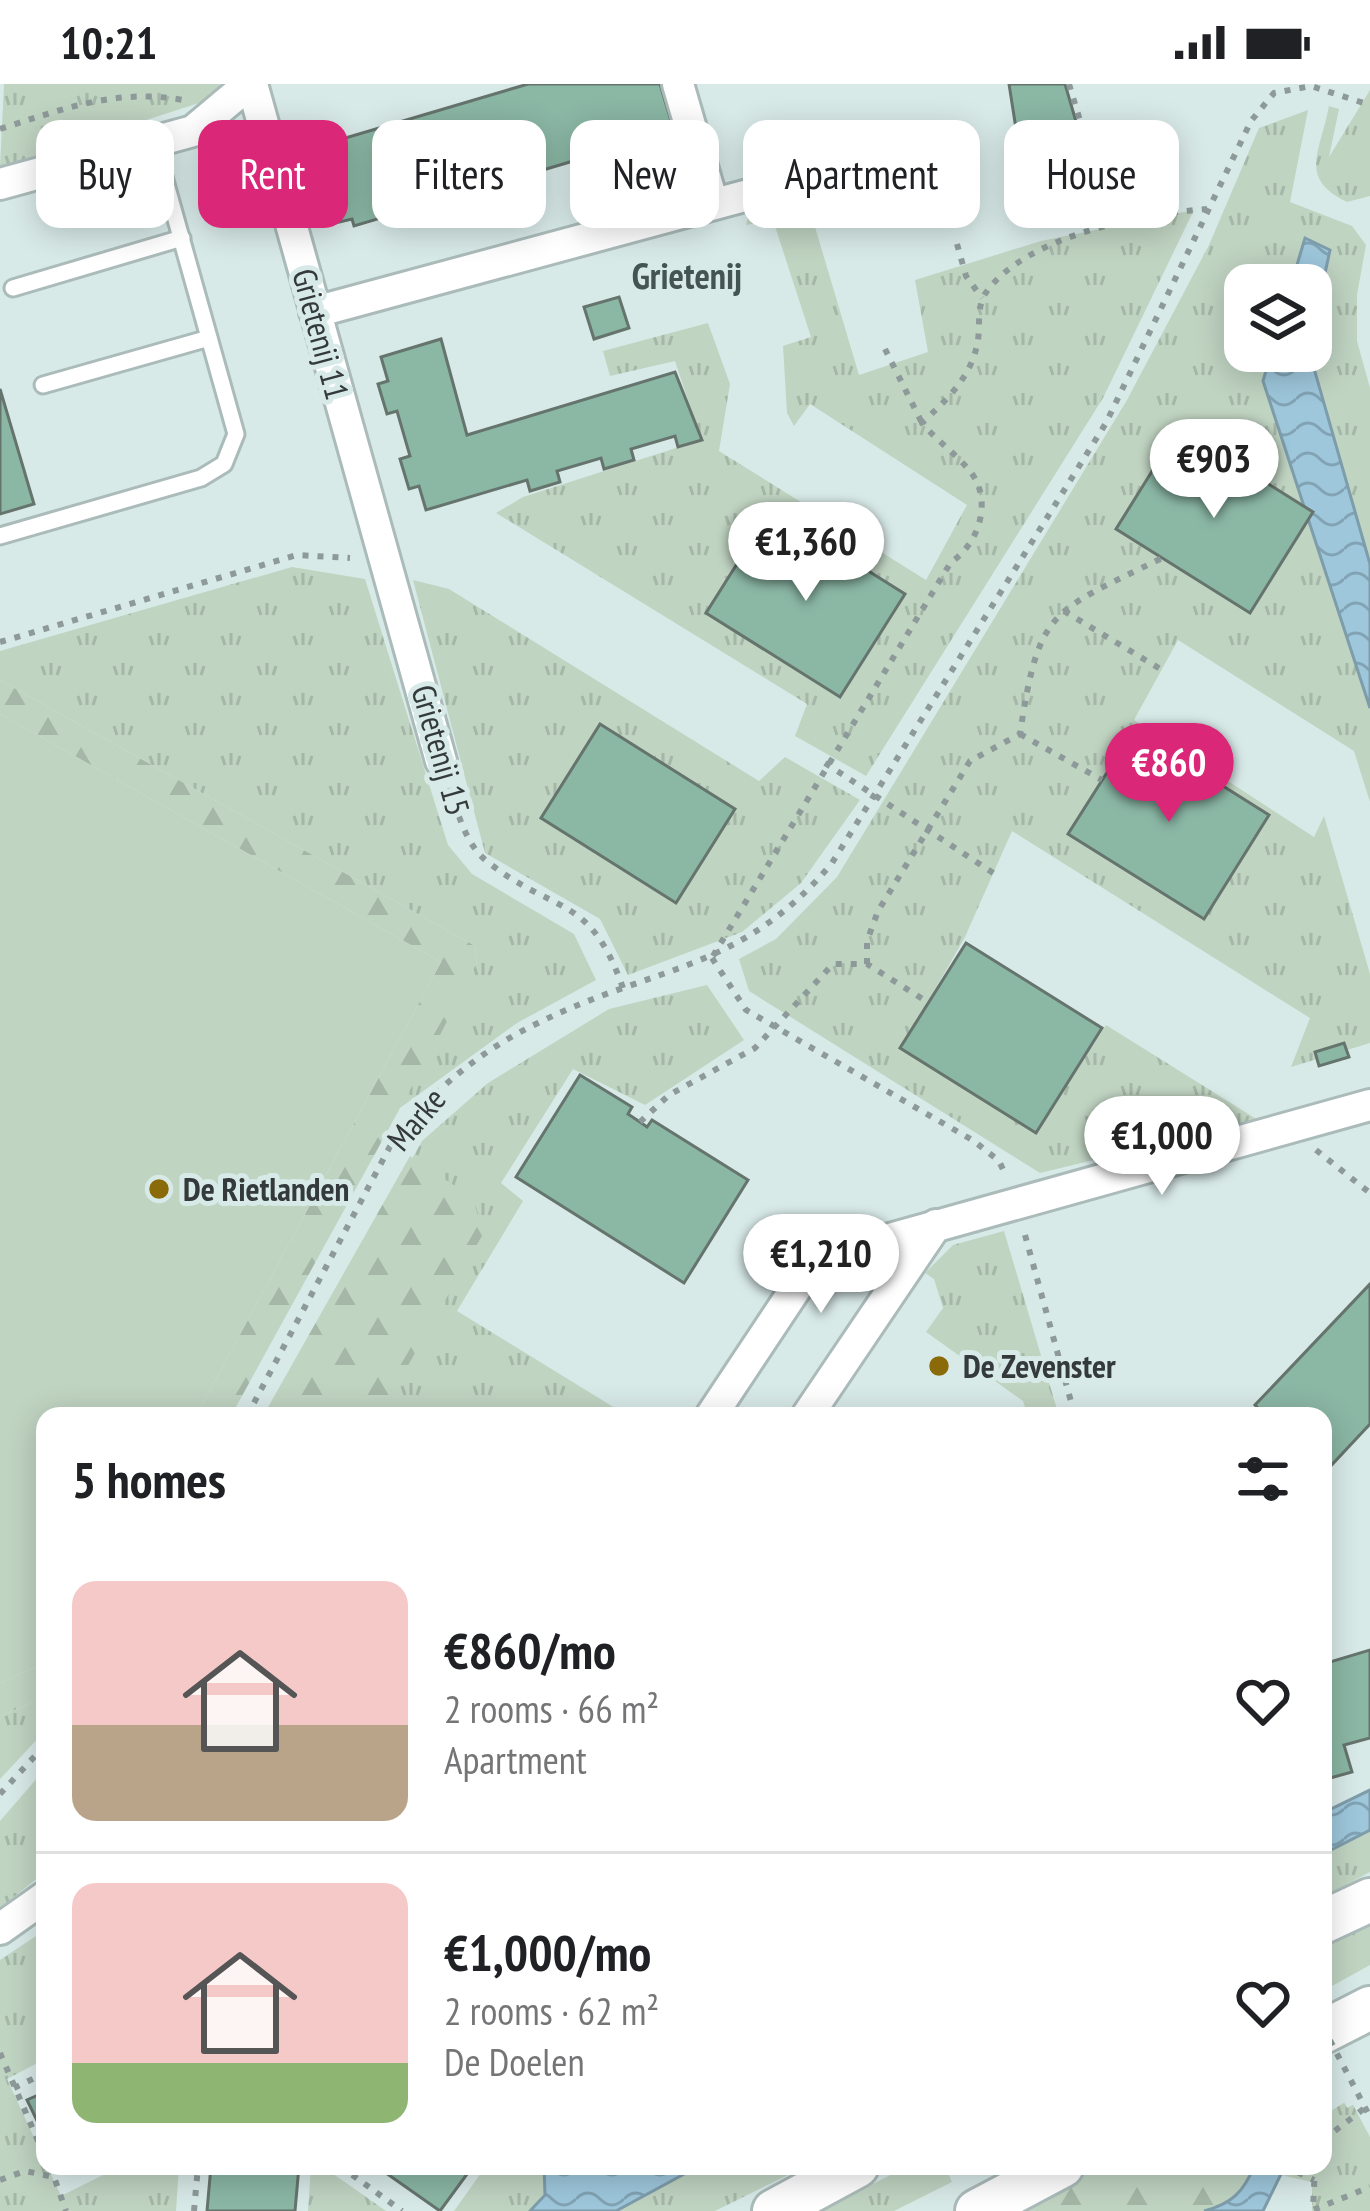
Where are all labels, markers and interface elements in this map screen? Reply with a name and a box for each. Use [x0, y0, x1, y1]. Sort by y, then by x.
text: 10:21 [60, 13, 157, 71]
chip: Buy [36, 120, 174, 228]
chip: Rent [198, 120, 348, 228]
chip: Filters [372, 120, 546, 228]
chip: New [570, 120, 719, 228]
chip: Apartment [743, 120, 980, 228]
chip: House [1004, 120, 1179, 228]
district label: Grietenij [632, 252, 742, 299]
street label: Grietenij 11 [283, 264, 360, 404]
map controls [1224, 264, 1332, 372]
button: layers [1224, 264, 1332, 372]
pin: €903 [1143, 419, 1285, 521]
text: €903 [1177, 432, 1251, 483]
pin: €1,360 [708, 502, 904, 604]
text: €1,360 [755, 515, 857, 566]
street label: Grietenij 15 [402, 680, 481, 820]
pin: €860 [1098, 723, 1240, 825]
text: €860 [1132, 736, 1206, 787]
street label: Marke [377, 1078, 454, 1159]
pin: €1,000 [1064, 1096, 1260, 1198]
text: €1,000 [1111, 1109, 1213, 1160]
place label: De Rietlanden [183, 1167, 349, 1210]
marker: De Rietlanden [146, 1176, 172, 1202]
pin: €1,210 [723, 1214, 919, 1316]
text: €1,210 [770, 1227, 872, 1278]
place label: De Zevenster [963, 1344, 1116, 1387]
marker: De Zevenster [926, 1353, 952, 1379]
text: 5 homes [72, 1446, 226, 1512]
icon: filters [1230, 1446, 1296, 1512]
text: €860/mo [444, 1617, 616, 1683]
icon: home [168, 1629, 312, 1773]
icon: heart [1230, 1668, 1296, 1734]
text: 2 rooms · 66 m² [444, 1683, 659, 1734]
text: Apartment [444, 1734, 587, 1785]
text: €1,000/mo [444, 1919, 651, 1985]
icon: home [168, 1931, 312, 2075]
icon: heart [1230, 1970, 1296, 2036]
text: 2 rooms · 62 m² [444, 1985, 659, 2036]
text: De Doelen [444, 2036, 585, 2087]

